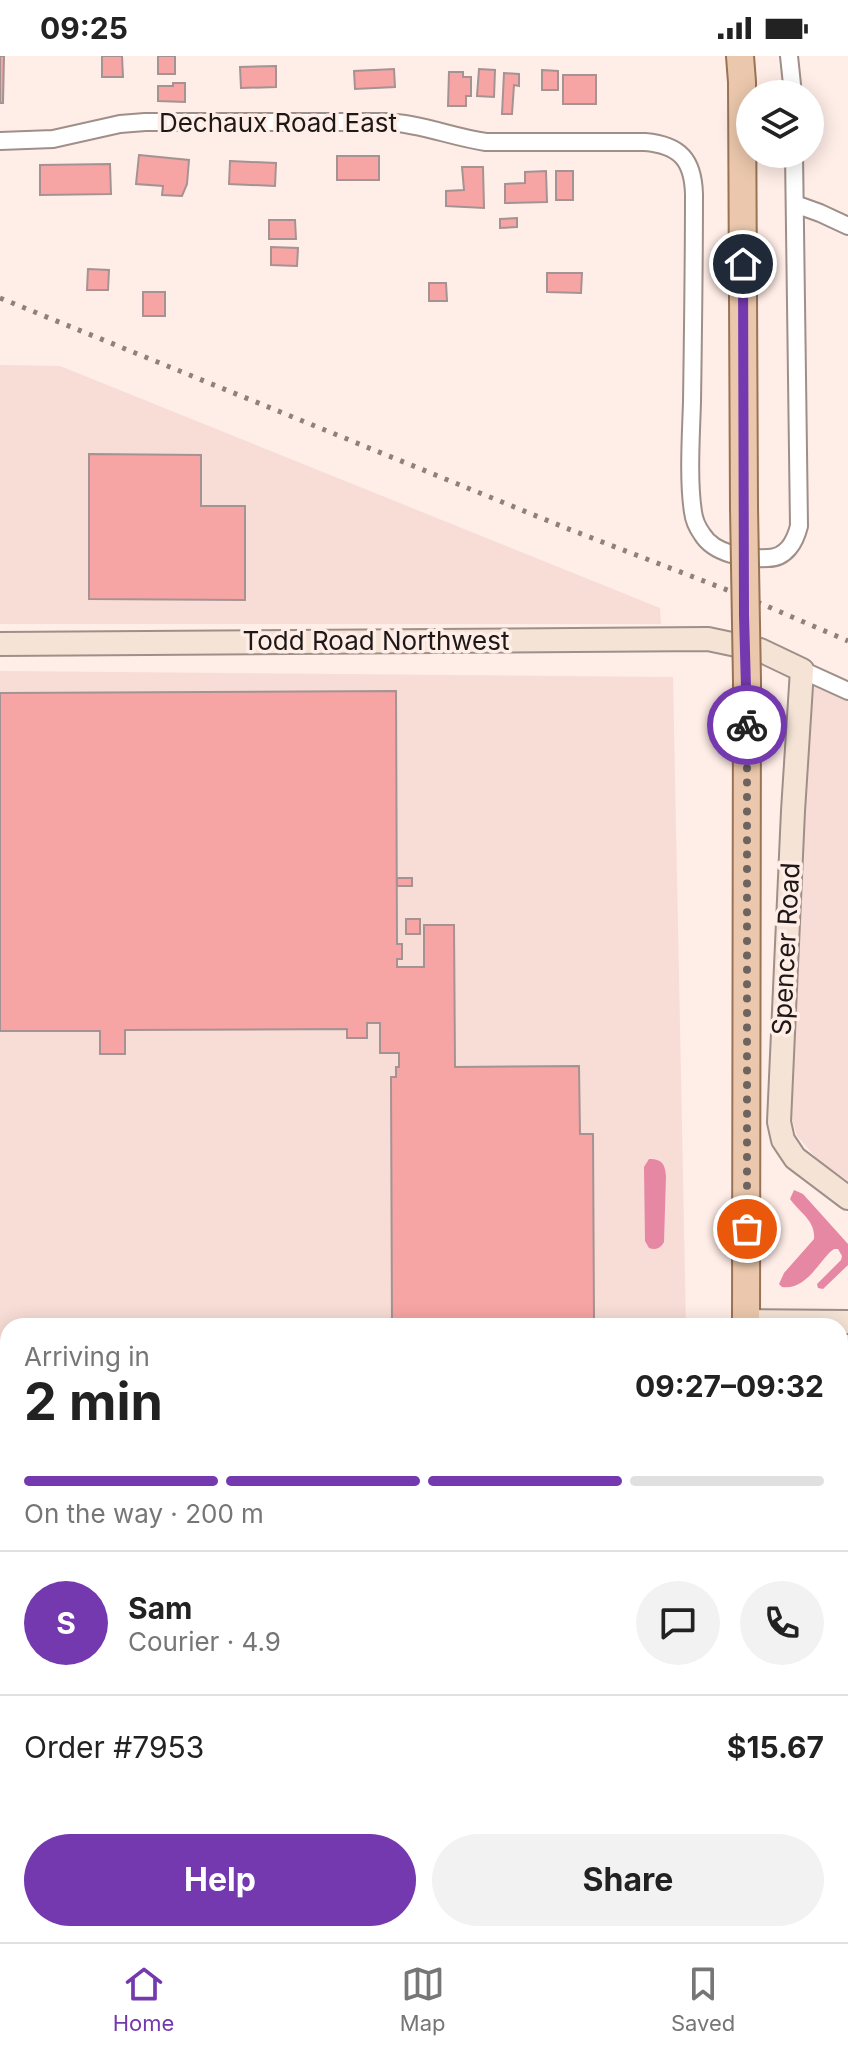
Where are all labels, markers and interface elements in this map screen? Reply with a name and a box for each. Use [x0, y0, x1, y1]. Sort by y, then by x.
text: 09:25 [40, 10, 128, 46]
map controls [736, 80, 824, 168]
button: layers [736, 80, 824, 168]
street label: Dechaux Road East [159, 107, 397, 138]
pin [709, 230, 777, 298]
icon: home [721, 242, 765, 286]
street label: Todd Road Northwest [243, 625, 509, 656]
courier [707, 685, 787, 765]
icon: bike [725, 703, 769, 747]
street label: Spencer Road [765, 862, 806, 1036]
pin [713, 1195, 781, 1263]
icon: bag [725, 1207, 769, 1251]
text: Arriving in [24, 1341, 150, 1372]
text: 09:27–09:32 [635, 1368, 824, 1404]
text: 2 min [24, 1370, 163, 1433]
text: On the way · 200 m [24, 1498, 264, 1529]
button: chat [636, 1581, 720, 1665]
button: phone [740, 1581, 824, 1665]
text: Sam [128, 1590, 192, 1626]
text: S [56, 1605, 76, 1641]
text: Courier · 4.9 [128, 1626, 281, 1657]
text: Order #7953 [24, 1729, 204, 1765]
text: $15.67 [727, 1729, 824, 1765]
button: Help [24, 1834, 416, 1926]
button: Share [432, 1834, 824, 1926]
tab: Home [113, 1962, 174, 2036]
tab: Map [400, 1962, 445, 2036]
tab: Saved [671, 1962, 735, 2036]

